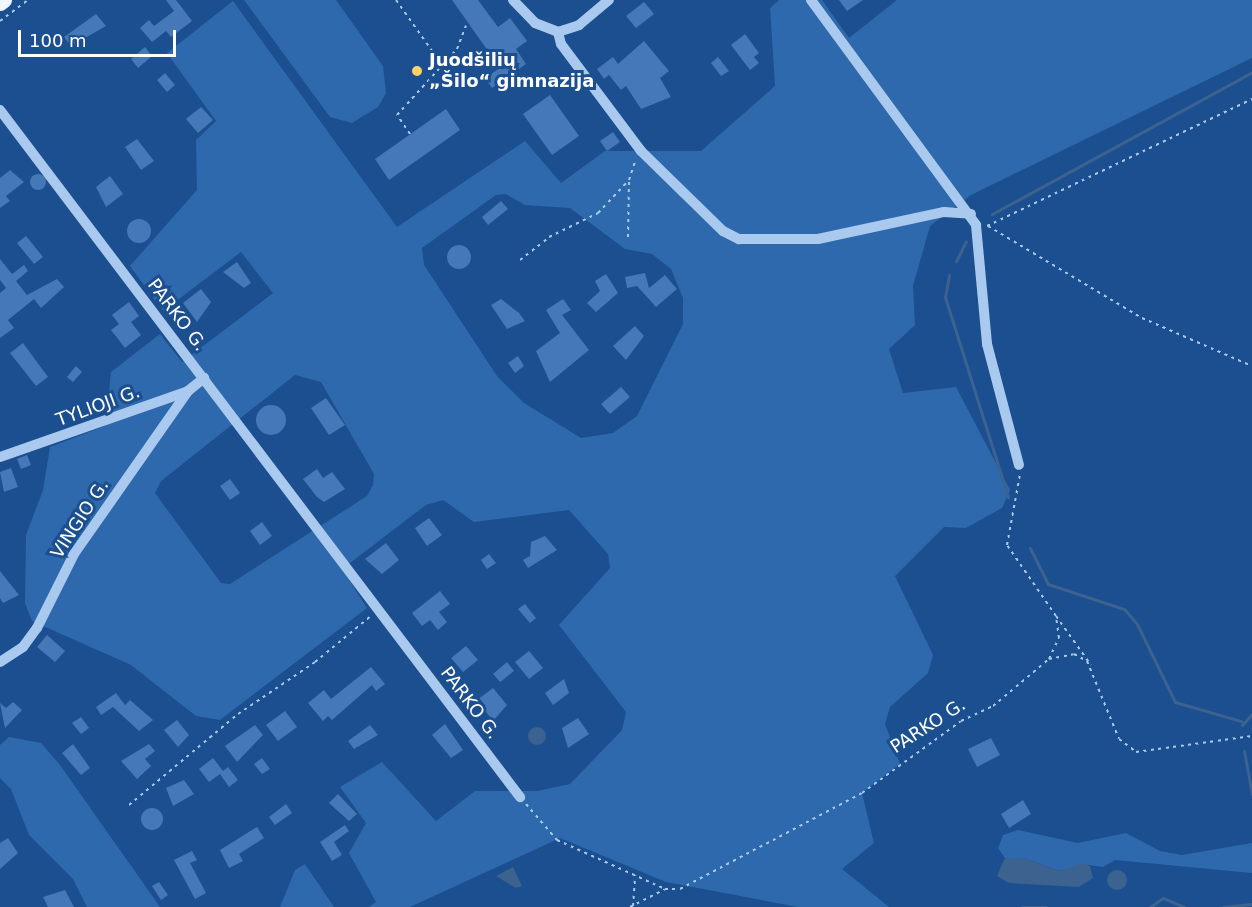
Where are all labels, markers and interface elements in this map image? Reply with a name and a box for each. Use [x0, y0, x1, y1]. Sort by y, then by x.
scale bar [21, 18, 178, 56]
text: 100 m [29, 30, 87, 51]
place label: Juodšilių „Šilo“ gimnazija [429, 50, 594, 92]
marker: Juodšilių „Šilo“ gimnazija [410, 64, 424, 78]
street label: PARKO G. [143, 275, 211, 355]
street label: TYLIOJI G. [53, 381, 143, 431]
street label: VINGIO G. [46, 475, 114, 563]
street label: PARKO G. [436, 663, 504, 743]
street label: PARKO G. [887, 694, 969, 758]

